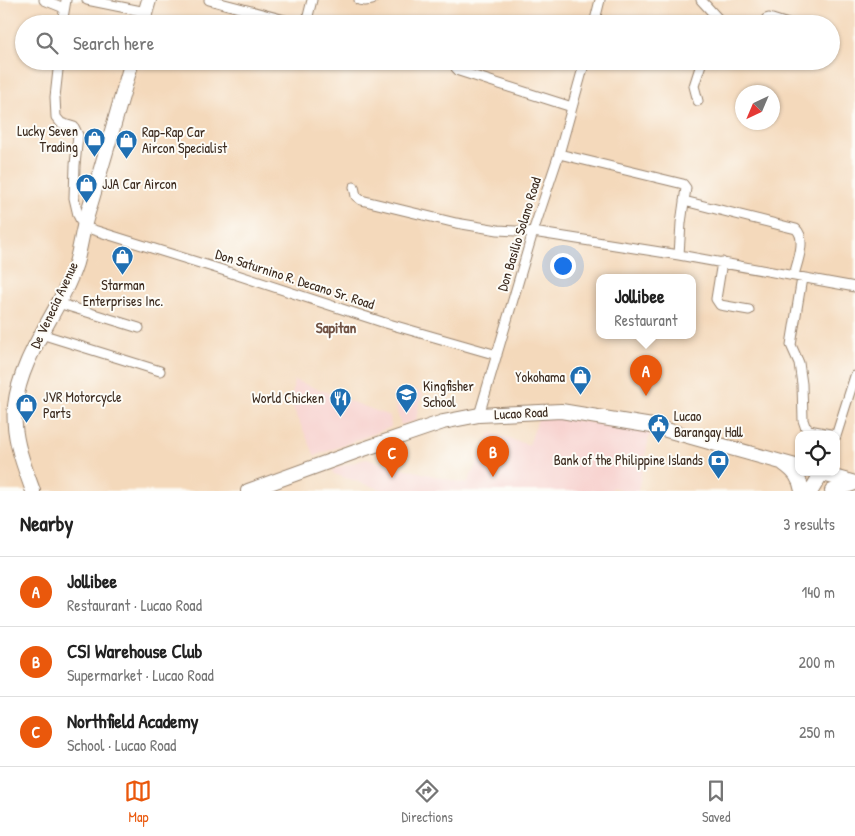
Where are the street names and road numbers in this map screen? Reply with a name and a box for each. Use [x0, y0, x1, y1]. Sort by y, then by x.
street label: Don Basilio Solano Road [492, 174, 545, 293]
street label: Don Saturnino R. Decano Sr. Road [213, 244, 378, 313]
street label: De Venecia Avenue [25, 258, 82, 351]
street label: Lucao Road [494, 402, 549, 423]

